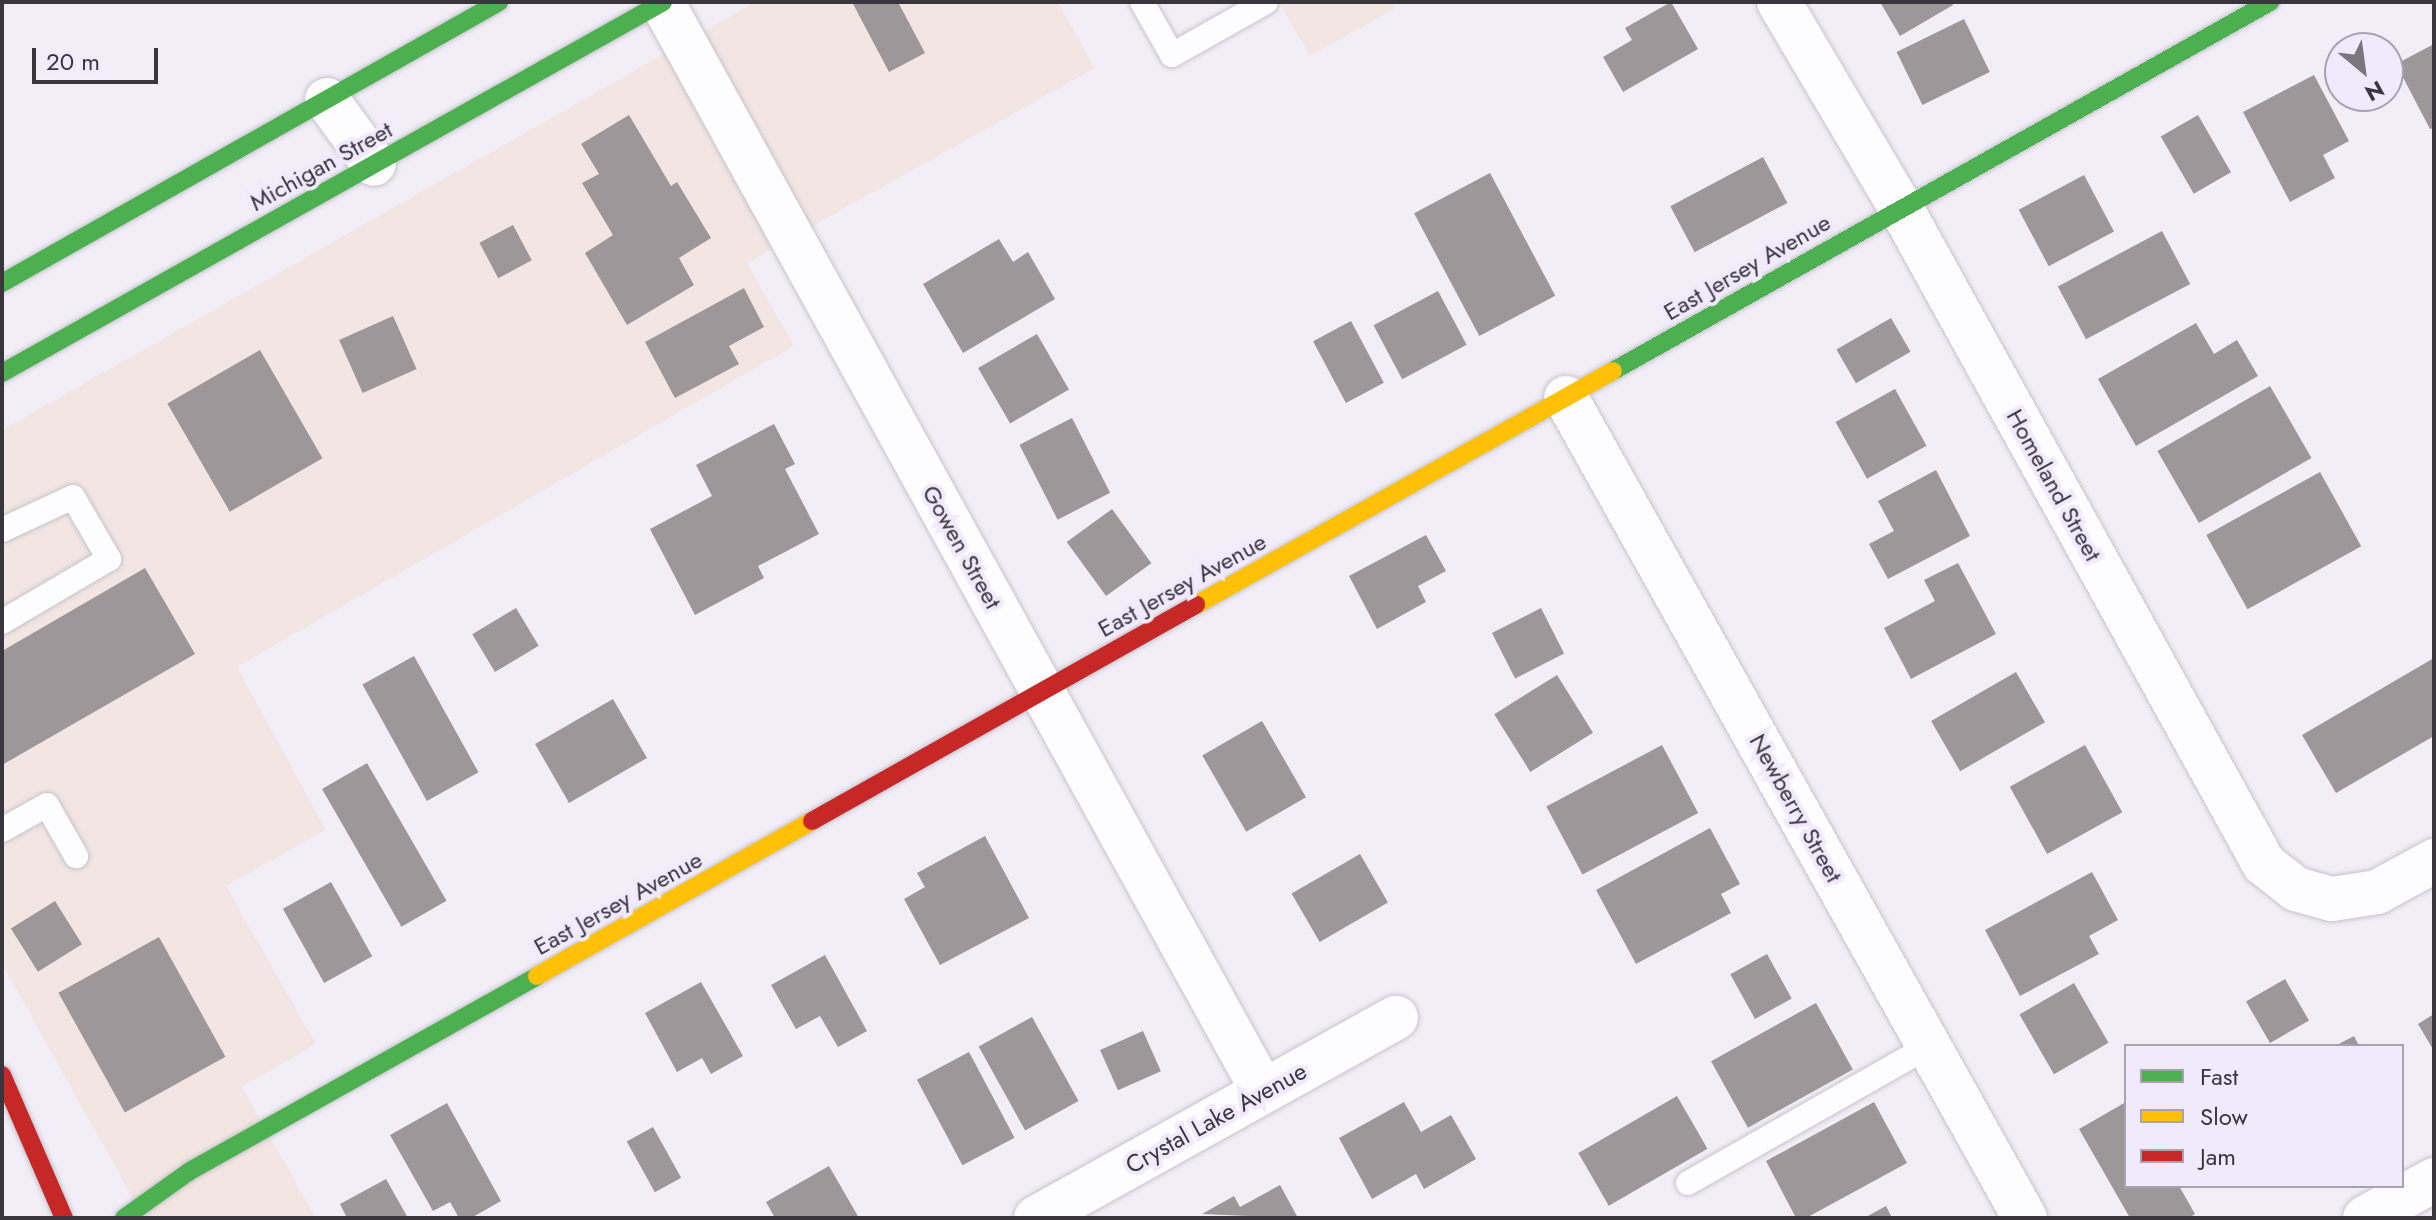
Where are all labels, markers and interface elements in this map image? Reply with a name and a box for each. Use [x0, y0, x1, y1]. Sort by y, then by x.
scale bar [36, 32, 162, 82]
north arrow [2324, 32, 2404, 112]
text: 20 m [46, 44, 100, 79]
text: N [2359, 73, 2390, 109]
street label: Michigan Street [245, 115, 397, 217]
street label: East Jersey Avenue [1658, 208, 1836, 326]
street label: Homeland Street [2000, 404, 2108, 566]
street label: Gowen Street [916, 480, 1008, 614]
street label: East Jersey Avenue [1093, 527, 1271, 643]
street label: Newberry Street [1743, 729, 1849, 887]
street label: East Jersey Avenue [529, 845, 707, 961]
legend [2124, 1044, 2404, 1188]
street label: Crystal Lake Avenue [1120, 1056, 1312, 1180]
text: Fast [2200, 1059, 2238, 1094]
text: Slow [2200, 1099, 2248, 1134]
text: Jam [2200, 1139, 2236, 1174]

